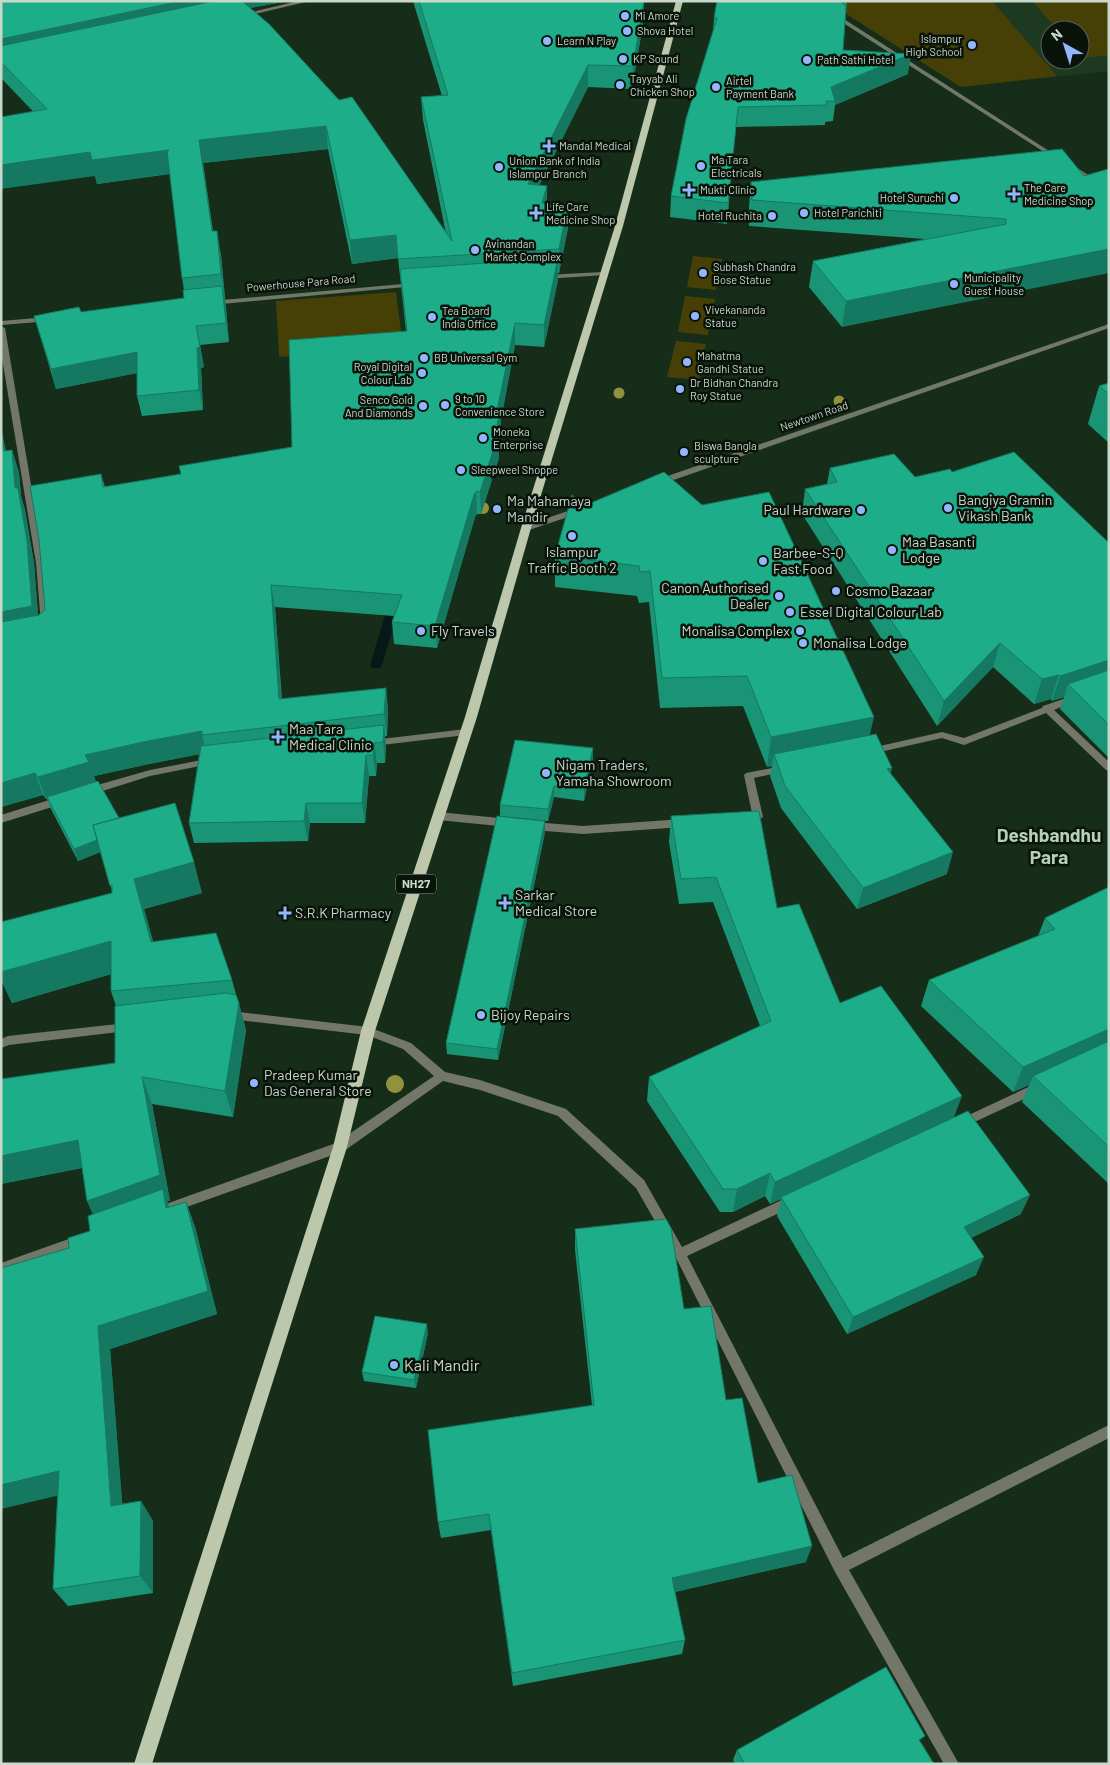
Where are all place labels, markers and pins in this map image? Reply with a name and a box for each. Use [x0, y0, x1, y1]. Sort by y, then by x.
place label: Mi Amore [635, 9, 680, 22]
marker: Mi Amore [619, 10, 631, 22]
place label: Shova Hotel [637, 24, 693, 37]
marker: Shova Hotel [621, 25, 633, 37]
place label: Islampur High School [905, 32, 962, 58]
place label: Learn N Play [557, 34, 616, 47]
marker: Learn N Play [541, 35, 553, 47]
marker: Islampur High School [966, 39, 978, 51]
place label: KP Sound [633, 52, 679, 65]
marker: KP Sound [617, 53, 629, 65]
place label: Path Sathi Hotel [817, 53, 893, 66]
marker: Path Sathi Hotel [801, 54, 813, 66]
place label: Tayyab Ali Chicken Shop [630, 72, 695, 98]
place label: Airtel Payment Bank [726, 74, 794, 100]
marker: Tayyab Ali Chicken Shop [614, 79, 626, 91]
marker: Airtel Payment Bank [710, 81, 722, 93]
place label: Mandal Medical [559, 139, 631, 152]
marker: Mandal Medical [543, 140, 555, 152]
place label: Ma Tara Electricals [711, 153, 762, 179]
place label: Union Bank of India Islampur Branch [509, 154, 600, 180]
marker: Ma Tara Electricals [695, 160, 707, 172]
marker: Union Bank of India Islampur Branch [493, 161, 505, 173]
place label: The Care Medicine Shop [1024, 181, 1093, 207]
marker: Mukti Clinic [682, 183, 696, 197]
place label: Mukti Clinic [700, 183, 755, 196]
marker: The Care Medicine Shop [1008, 188, 1020, 200]
place label: Hotel Suruchi [880, 191, 944, 204]
marker: Hotel Suruchi [948, 192, 960, 204]
place label: Life Care Medicine Shop [546, 200, 615, 226]
place label: Hotel Parichiti [814, 206, 882, 219]
marker: Life Care Medicine Shop [530, 207, 542, 219]
marker: Hotel Parichiti [798, 207, 810, 219]
place label: Hotel Ruchita [698, 209, 762, 222]
marker: Hotel Ruchita [766, 210, 778, 222]
place label: Avinandan Market Complex [485, 237, 561, 263]
marker: Avinandan Market Complex [469, 244, 481, 256]
place label: Subhash Chandra Bose Statue [713, 260, 796, 286]
marker: Subhash Chandra Bose Statue [697, 267, 709, 279]
place label: Municipality Guest House [964, 271, 1024, 297]
marker: Municipality Guest House [948, 278, 960, 290]
place label: Vivekananda Statue [705, 303, 765, 329]
place label: Tea Board India Office [442, 304, 496, 330]
marker: Vivekananda Statue [689, 310, 701, 322]
marker: Tea Board India Office [426, 311, 438, 323]
place label: Mahatma Gandhi Statue [697, 349, 764, 375]
place label: BB Universal Gym [434, 351, 517, 364]
marker: BB Universal Gym [418, 352, 430, 364]
marker: Mahatma Gandhi Statue [681, 356, 693, 368]
place label: Royal Digital Colour Lab [354, 360, 412, 386]
marker: Royal Digital Colour Lab [416, 367, 428, 379]
place label: Dr Bidhan Chandra Roy Statue [690, 376, 778, 402]
marker: Dr Bidhan Chandra Roy Statue [674, 383, 686, 395]
place label: 9 to 10 Convenience Store [455, 392, 545, 418]
place label: Senco Gold And Diamonds [345, 393, 413, 419]
marker: 9 to 10 Convenience Store [439, 399, 451, 411]
marker: Senco Gold And Diamonds [417, 400, 429, 412]
place label: Moneka Enterprise [493, 425, 543, 451]
marker: Moneka Enterprise [477, 432, 489, 444]
place label: Biswa Bangla sculpture [694, 439, 757, 465]
marker: Biswa Bangla sculpture [678, 446, 690, 458]
place label: Sleepweel Shoppe [471, 463, 558, 476]
marker: Sleepweel Shoppe [455, 464, 467, 476]
place label: Bangiya Gramin Vikash Bank [958, 491, 1052, 524]
place label: Ma Mahamaya Mandir [507, 492, 591, 525]
place label: Paul Hardware [764, 501, 851, 518]
marker: Bangiya Gramin Vikash Bank [942, 502, 954, 514]
marker: Ma Mahamaya Mandir [491, 503, 503, 515]
marker: Paul Hardware [855, 504, 867, 516]
marker: Islampur Traffic Booth 2 [566, 530, 578, 542]
place label: Maa Basanti Lodge [902, 533, 975, 566]
place label: Islampur Traffic Booth 2 [527, 543, 617, 576]
place label: Barbee-S-Q Fast Food [773, 544, 844, 577]
marker: Maa Basanti Lodge [886, 544, 898, 556]
marker: Barbee-S-Q Fast Food [757, 555, 769, 567]
place label: Canon Authorised Dealer [661, 579, 769, 612]
place label: Cosmo Bazaar [846, 582, 932, 599]
marker: Cosmo Bazaar [830, 585, 842, 597]
marker: Canon Authorised Dealer [773, 590, 785, 602]
place label: Essel Digital Colour Lab [800, 603, 942, 620]
marker: Essel Digital Colour Lab [784, 606, 796, 618]
place label: Fly Travels [431, 622, 495, 639]
place label: Monalisa Complex [682, 622, 790, 639]
marker: Fly Travels [415, 625, 427, 637]
marker: Monalisa Complex [794, 625, 806, 637]
place label: Monalisa Lodge [813, 634, 907, 651]
marker: Monalisa Lodge [797, 637, 809, 649]
place label: Maa Tara Medical Clinic [289, 720, 372, 753]
marker: Maa Tara Medical Clinic [271, 730, 285, 744]
place label: Nigam Traders, Yamaha Showroom [556, 756, 672, 789]
marker: Nigam Traders, Yamaha Showroom [540, 767, 552, 779]
place label: Sarkar Medical Store [515, 886, 597, 919]
marker: Sarkar Medical Store [499, 897, 511, 909]
place label: S.R.K Pharmacy [295, 904, 392, 921]
marker: S.R.K Pharmacy [279, 907, 291, 919]
place label: Bijoy Repairs [491, 1006, 570, 1023]
marker: Bijoy Repairs [475, 1009, 487, 1021]
place label: Pradeep Kumar Das General Store [264, 1066, 372, 1099]
marker: Pradeep Kumar Das General Store [248, 1077, 260, 1089]
place label: Kali Mandir [404, 1355, 480, 1374]
marker: Kali Mandir [388, 1359, 400, 1371]

